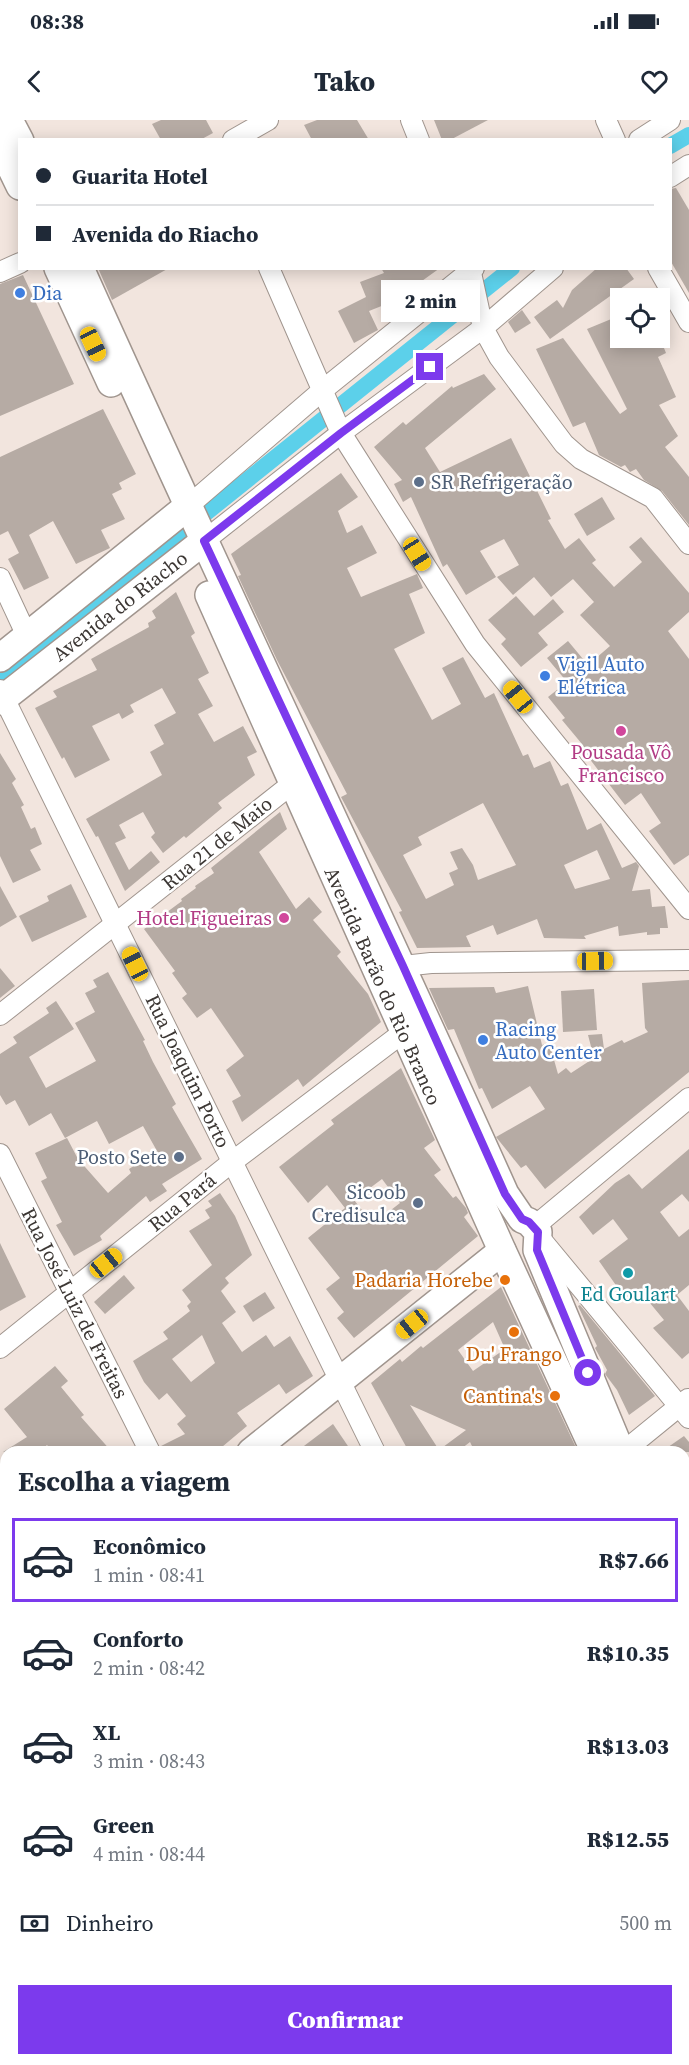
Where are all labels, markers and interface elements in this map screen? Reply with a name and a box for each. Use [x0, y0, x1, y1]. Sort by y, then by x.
text: 08:38 [30, 6, 84, 36]
text: Tako [314, 63, 375, 100]
icon: back [18, 65, 51, 98]
icon: heart [638, 65, 671, 98]
text: Guarita Hotel [72, 161, 208, 191]
text: Avenida do Riacho [72, 219, 258, 249]
place label: Dia [32, 279, 63, 307]
callout: 2 min [380, 280, 480, 322]
marker: Dia [13, 286, 27, 300]
text: 2 min [404, 287, 457, 315]
map controls [610, 288, 670, 348]
button: locate [610, 288, 670, 348]
car [77, 324, 109, 364]
route end [416, 353, 443, 380]
place label: SR Refrigeração [431, 468, 573, 496]
marker: SR Refrigeração [412, 475, 426, 489]
car [400, 534, 434, 574]
street label: Avenida do Riacho [46, 544, 194, 668]
place label: Vigil Auto Elétrica [557, 650, 645, 701]
marker: Vigil Auto Elétrica [538, 669, 552, 683]
car [500, 677, 536, 717]
marker: Pousada Vô Francisco [614, 724, 628, 738]
place label: Pousada Vô Francisco [570, 738, 672, 789]
street label: Rua 21 de Maio [156, 790, 278, 896]
street label: Avenida Barão do Rio Branco [318, 862, 448, 1110]
place label: Hotel Figueiras [136, 904, 272, 932]
marker: Hotel Figueiras [277, 911, 291, 925]
car [119, 944, 151, 984]
car [577, 952, 613, 970]
street label: Rua Joaquim Porto [139, 990, 237, 1152]
place label: Racing Auto Center [495, 1015, 602, 1066]
marker: Racing Auto Center [476, 1033, 490, 1047]
place label: Posto Sete [77, 1143, 167, 1171]
marker: Posto Sete [172, 1150, 186, 1164]
street label: Rua Pará [142, 1166, 222, 1238]
place label: Sicoob Credisulca [311, 1178, 407, 1229]
marker: Sicoob Credisulca [411, 1196, 425, 1210]
street label: Rua José Luiz de Freitas [15, 1203, 135, 1403]
car [86, 1245, 126, 1281]
place label: Padaria Horebe [354, 1266, 493, 1294]
marker: Ed Goulart [621, 1266, 635, 1280]
marker: Padaria Horebe [498, 1273, 512, 1287]
place label: Ed Goulart [580, 1280, 676, 1308]
car [392, 1306, 432, 1342]
marker: Du' Frango [507, 1325, 521, 1339]
place label: Du' Frango [466, 1340, 562, 1368]
route start [574, 1359, 601, 1386]
place label: Cantina's [463, 1382, 543, 1410]
marker: Cantina's [548, 1389, 562, 1403]
text: Escolha a viagem [18, 1463, 230, 1500]
text: Econômico [93, 1531, 206, 1561]
icon: car [21, 1533, 75, 1587]
text: R$7.66 [599, 1545, 669, 1575]
text: 1 min · 08:41 [93, 1561, 205, 1589]
text: Conforto [93, 1624, 183, 1654]
icon: car [21, 1626, 75, 1680]
text: R$10.35 [587, 1638, 669, 1668]
text: 2 min · 08:42 [93, 1654, 205, 1682]
text: XL [93, 1717, 120, 1747]
icon: car [21, 1719, 75, 1773]
text: R$13.03 [587, 1731, 669, 1761]
text: 3 min · 08:43 [93, 1747, 205, 1775]
text: Green [93, 1810, 154, 1840]
icon: car [21, 1812, 75, 1866]
text: R$12.55 [587, 1824, 669, 1854]
text: 4 min · 08:44 [93, 1840, 205, 1868]
icon: cash [18, 1907, 51, 1940]
text: Dinheiro [66, 1908, 154, 1938]
text: 500 m [619, 1909, 672, 1937]
button: Confirmar [18, 1985, 672, 2054]

